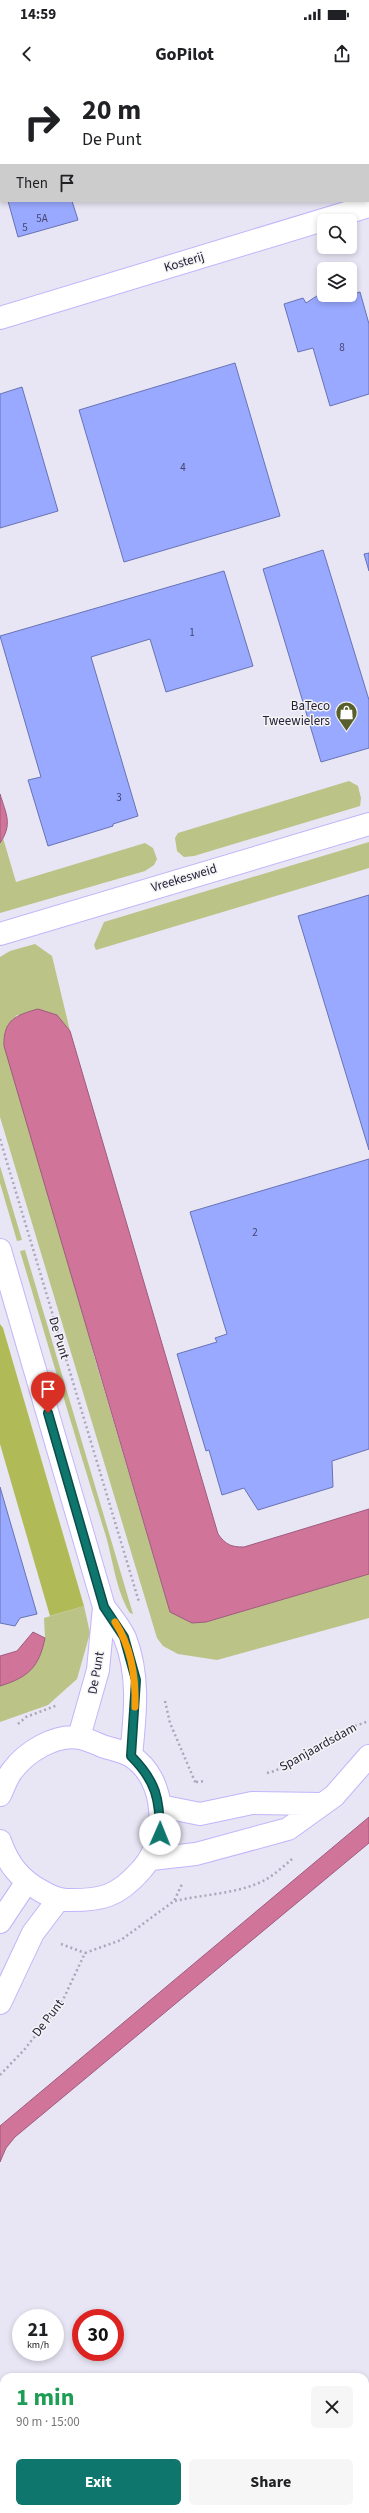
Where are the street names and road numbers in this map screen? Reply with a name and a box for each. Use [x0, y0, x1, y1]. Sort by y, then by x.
street label: Kosterij [162, 247, 206, 277]
street label: Vreekesweid [149, 859, 219, 897]
street label: De Punt [44, 1315, 74, 1362]
street label: De Punt [83, 1650, 109, 1696]
street label: Spanjaardsdam [276, 1718, 360, 1776]
street label: De Punt [28, 1995, 68, 2041]

